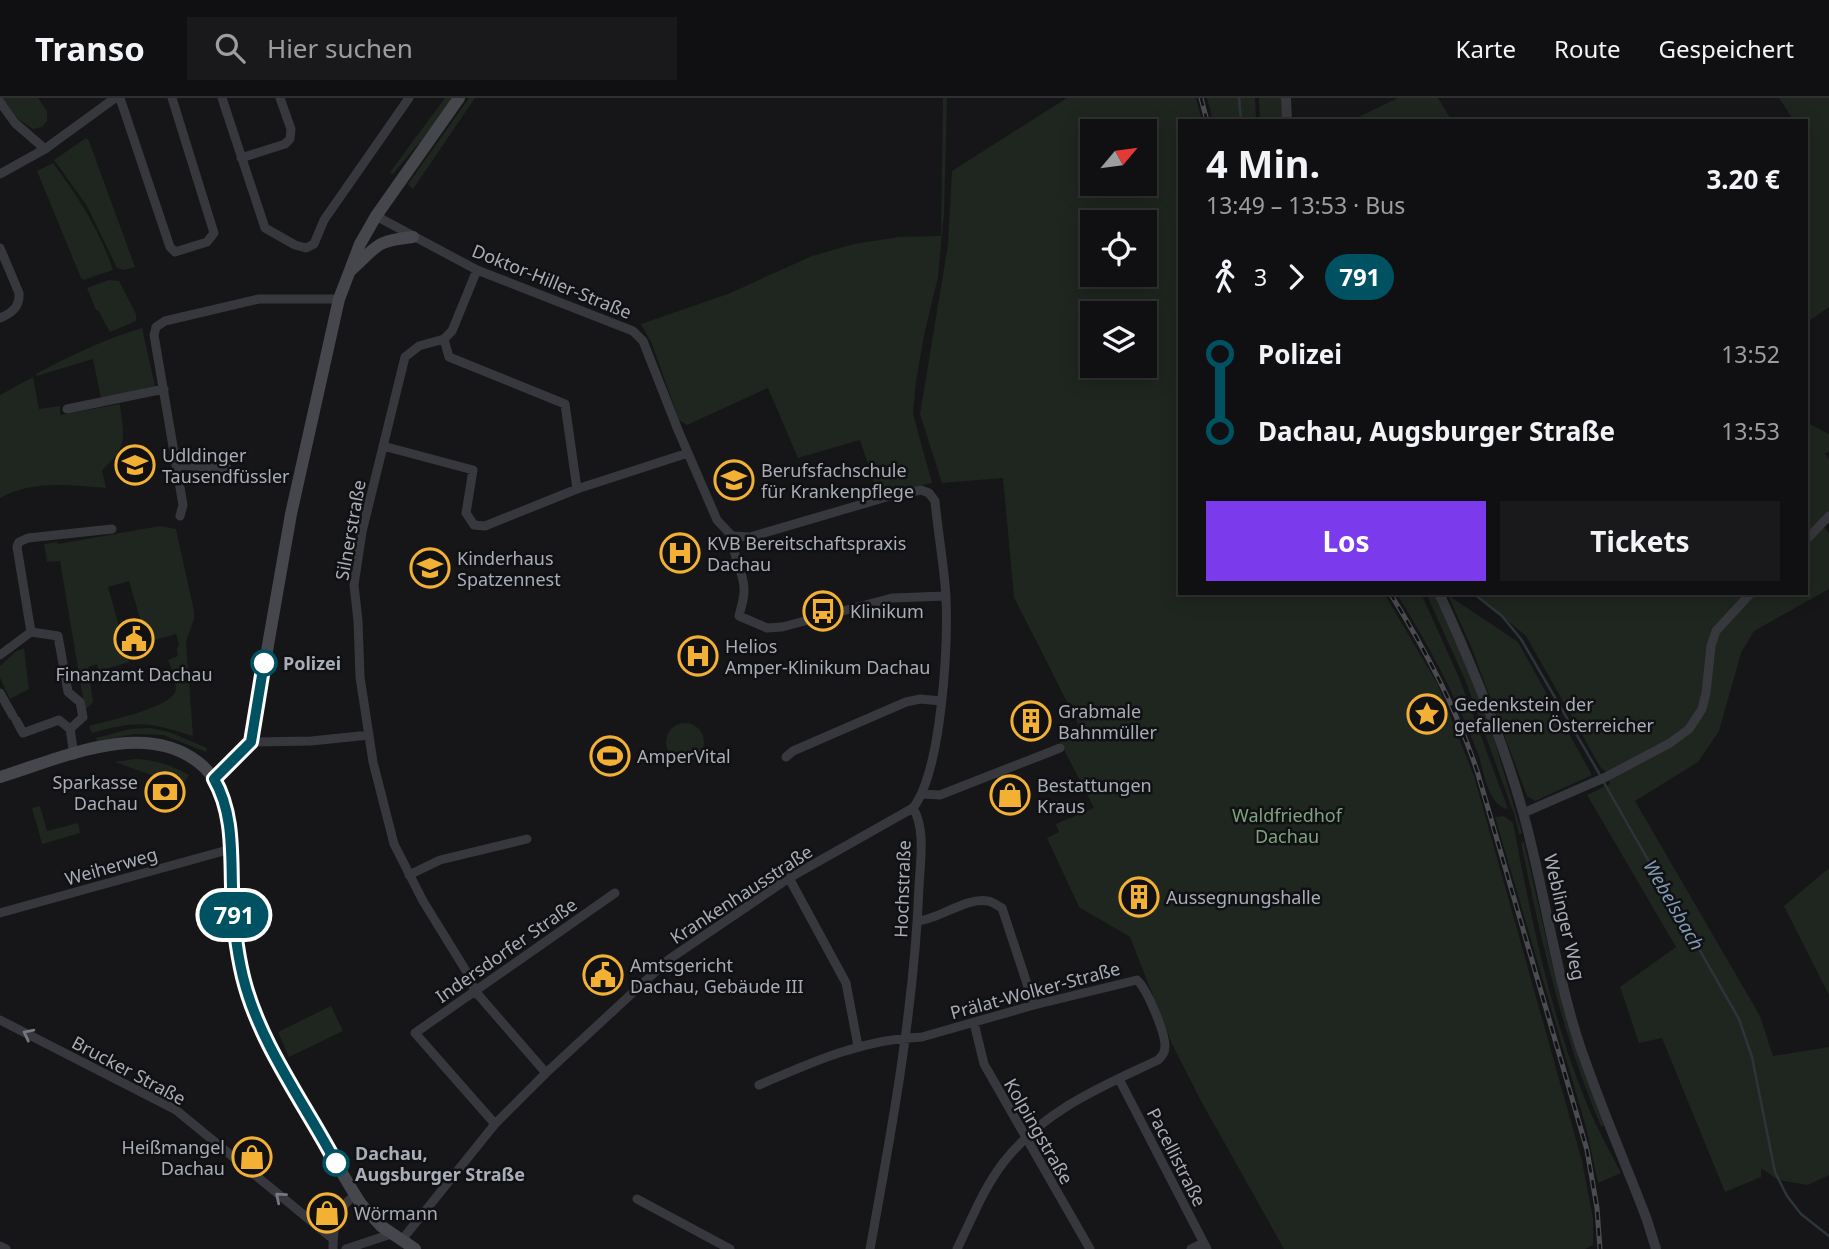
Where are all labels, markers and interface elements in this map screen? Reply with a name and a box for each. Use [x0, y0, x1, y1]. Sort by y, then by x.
search box [187, 17, 677, 80]
text: Transo [35, 26, 145, 71]
icon: search [211, 29, 249, 67]
text: Hier suchen [267, 30, 413, 66]
text: Karte [1456, 32, 1516, 65]
text: Route [1554, 32, 1621, 65]
text: Gespeichert [1659, 32, 1794, 65]
north arrow [1080, 119, 1157, 196]
map controls [1080, 119, 1157, 378]
text: 4 Min. [1206, 137, 1320, 189]
text: 3.20 € [1706, 161, 1780, 197]
text: 13:49 – 13:53 · Bus [1206, 189, 1405, 221]
button: locate [1080, 210, 1157, 287]
street label: Doktor-Hiller-Straße [469, 238, 635, 324]
icon: walk [1206, 258, 1244, 296]
icon: forward [1277, 258, 1315, 296]
text: 791 [1339, 260, 1380, 293]
text: 3 [1254, 261, 1267, 293]
button: layers [1080, 301, 1157, 378]
text: Polizei [1258, 336, 1342, 372]
text: 13:52 [1721, 338, 1780, 370]
text: Dachau, Augsburger Straße [1258, 413, 1615, 449]
text: 13:53 [1721, 415, 1780, 447]
place label: Udldinger Tausendfüssler [162, 443, 290, 488]
school or university icon: Udldinger Tausendfüssler [114, 444, 156, 486]
place label: Berufsfachschule für Krankenpflege [761, 458, 914, 503]
school or university icon: Berufsfachschule für Krankenpflege [713, 459, 755, 501]
street label: Silnerstraße [329, 478, 371, 582]
button: Los [1206, 501, 1486, 581]
button: Tickets [1500, 501, 1780, 581]
place label: KVB Bereitschaftspraxis Dachau [707, 531, 906, 576]
hospital icon: KVB Bereitschaftspraxis Dachau [659, 532, 701, 574]
place label: Kinderhaus Spatzennest [457, 546, 561, 591]
school or university icon: Kinderhaus Spatzennest [409, 547, 451, 589]
bus stop icon: Klinikum [802, 590, 844, 632]
place label: Klinikum [850, 599, 924, 623]
public building icon: Finanzamt Dachau [113, 618, 155, 660]
place label: Helios Amper-Klinikum Dachau [725, 634, 930, 679]
hospital icon: Helios Amper-Klinikum Dachau [677, 635, 719, 677]
marker: Polizei [251, 650, 277, 676]
place label: Polizei [283, 651, 341, 675]
place label: Finanzamt Dachau [55, 662, 213, 686]
place label: Gedenkstein der gefallenen Österreicher [1454, 692, 1655, 737]
place icon: Gedenkstein der gefallenen Österreicher [1406, 693, 1448, 735]
place label: Grabmale Bahnmüller [1058, 699, 1157, 744]
building icon: Grabmale Bahnmüller [1010, 700, 1052, 742]
sports icon: AmperVital [589, 735, 631, 777]
place label: AmperVital [637, 744, 731, 768]
place label: Sparkasse Dachau [52, 770, 138, 815]
bank icon: Sparkasse Dachau [144, 771, 186, 813]
place label: Bestattungen Kraus [1037, 773, 1152, 818]
shop icon: Bestattungen Kraus [989, 774, 1031, 816]
park label: Waldfriedhof Dachau [1232, 803, 1343, 848]
street label: Krankenhausstraße [665, 839, 817, 949]
street label: Hochstraße [888, 840, 916, 938]
street label: Weiherweg [62, 841, 160, 891]
street label: Weblinger Weg [1539, 851, 1591, 983]
water label: Webelsbach [1638, 855, 1710, 955]
building icon: Aussegnungshalle [1118, 876, 1160, 918]
place label: Aussegnungshalle [1166, 885, 1321, 909]
line badge: 791 [194, 892, 274, 938]
street label: Indersdorfer Straße [431, 892, 581, 1008]
text: 791 [213, 898, 255, 931]
place label: Amtsgericht Dachau, Gebäude III [630, 953, 803, 998]
public building icon: Amtsgericht Dachau, Gebäude III [582, 954, 624, 996]
street label: Prälat-Wolker-Straße [947, 956, 1123, 1024]
one-way arrow [23, 1029, 35, 1043]
street label: Brucker Straße [68, 1030, 190, 1110]
street label: Kolpingstraße [999, 1074, 1079, 1188]
street label: Pacellistraße [1142, 1104, 1212, 1210]
place label: Heißmangel Dachau [122, 1135, 225, 1180]
shop icon: Heißmangel Dachau [231, 1136, 273, 1178]
place label: Dachau, Augsburger Straße [355, 1141, 525, 1186]
marker: Dachau, Augsburger Straße [323, 1150, 349, 1176]
one-way arrow [275, 1192, 287, 1205]
shop icon: Wörmann [306, 1192, 348, 1234]
place label: Wörmann [354, 1201, 438, 1225]

